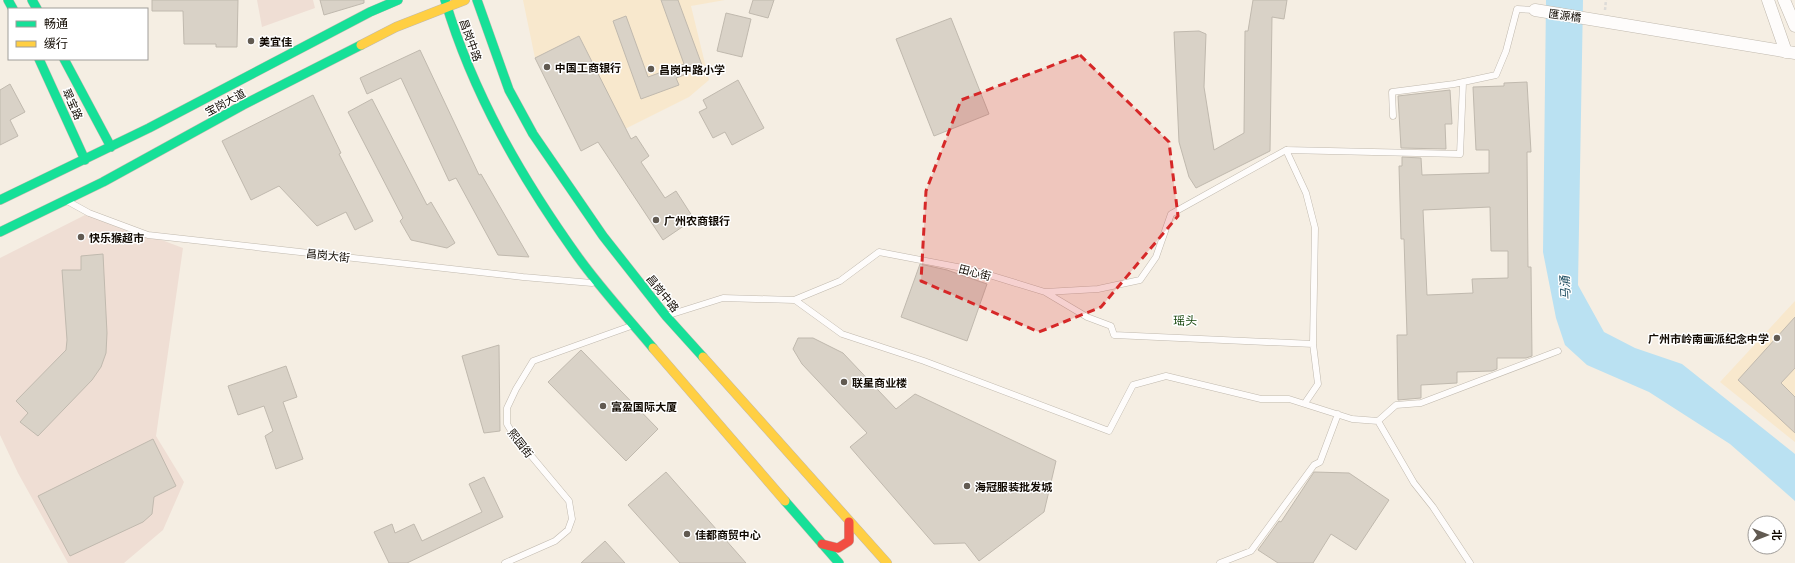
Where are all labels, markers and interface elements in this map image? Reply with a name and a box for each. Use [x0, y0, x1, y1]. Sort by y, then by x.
street label: 匯源橋 [1548, 5, 1582, 25]
legend [8, 8, 148, 60]
text: 畅通 [44, 15, 68, 32]
street label: 昌岗中路 [456, 17, 486, 63]
place label: 美宜佳 [259, 34, 292, 49]
text: 缓行 [44, 35, 68, 52]
marker: 美宜佳 [246, 36, 256, 46]
place label: 中国工商银行 [555, 60, 621, 75]
marker: 中国工商银行 [542, 62, 552, 72]
place label: 昌岗中路小学 [659, 62, 725, 77]
marker: 昌岗中路小学 [646, 64, 656, 74]
street label: 宝岗大道 [202, 85, 248, 119]
street label: 翠宝路 [59, 86, 87, 122]
place label: 广州农商银行 [664, 213, 730, 228]
marker: 广州农商银行 [651, 215, 661, 225]
place label: 快乐猴超市 [89, 230, 144, 245]
marker: 快乐猴超市 [76, 232, 86, 242]
street label: 昌岗大街 [305, 245, 351, 265]
street label: 田心街 [957, 261, 993, 283]
street label: 昌岗中路 [643, 271, 683, 315]
water label: 马涌 [1556, 274, 1574, 300]
district label: 瑶头 [1173, 312, 1197, 329]
place label: 广州市岭南画派纪念中学 [1648, 331, 1769, 346]
marker: 广州市岭南画派纪念中学 [1772, 333, 1782, 343]
place label: 联星商业楼 [852, 375, 907, 390]
marker: 联星商业楼 [839, 377, 849, 387]
place label: 富盈国际大厦 [611, 399, 677, 414]
marker: 富盈国际大厦 [598, 401, 608, 411]
street label: 熙园街 [505, 425, 537, 461]
place label: 海冠服装批发城 [975, 479, 1053, 494]
marker: 海冠服装批发城 [962, 481, 972, 491]
north arrow [1747, 515, 1787, 555]
place label: 佳都商贸中心 [695, 527, 761, 542]
marker: 佳都商贸中心 [682, 529, 692, 539]
text: 北 [1770, 530, 1785, 541]

